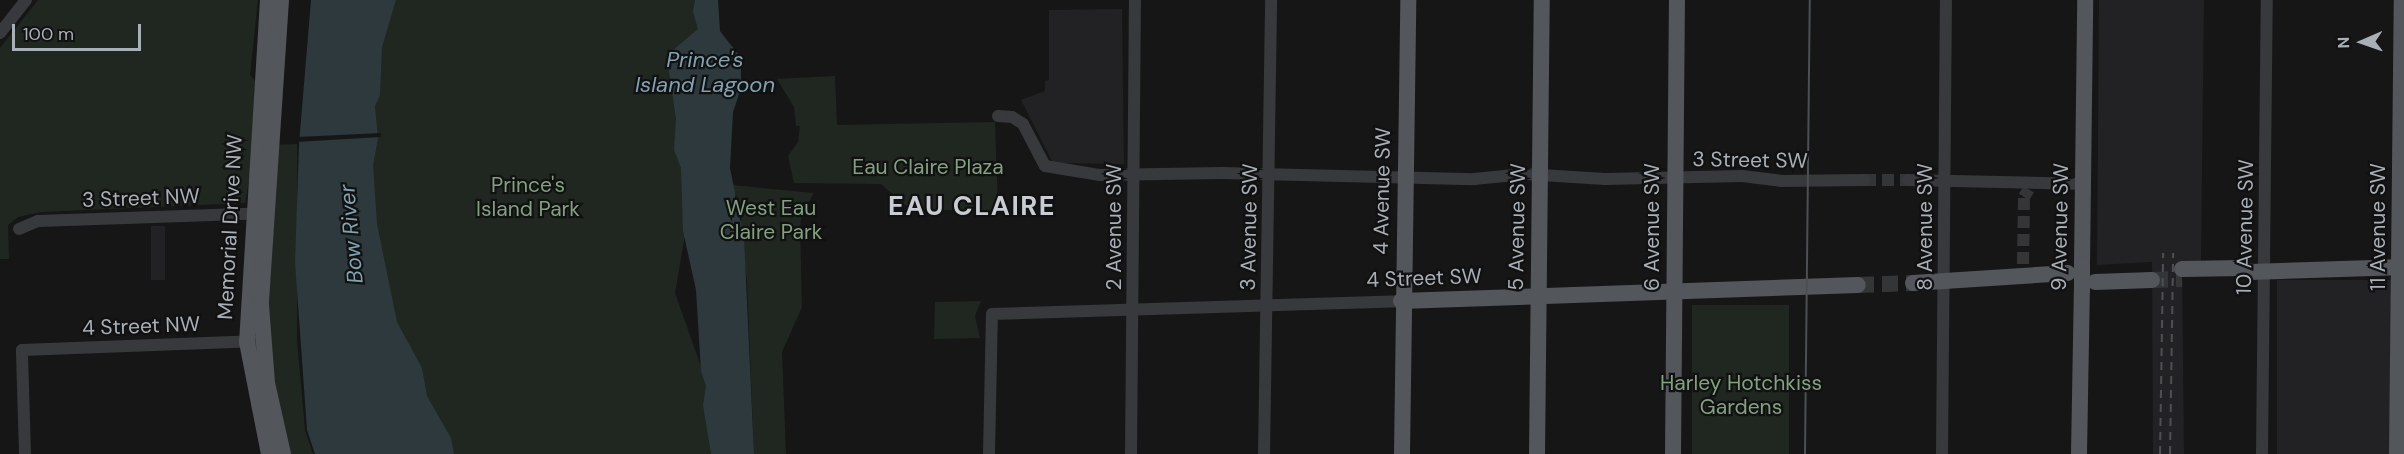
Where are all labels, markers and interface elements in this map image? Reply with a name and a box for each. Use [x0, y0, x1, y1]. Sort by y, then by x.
scale bar [15, 12, 144, 50]
north arrow [2332, 12, 2392, 72]
text: 100 m [23, 22, 74, 46]
text: N [2333, 36, 2354, 49]
water label: Prince's Island Lagoon [635, 46, 775, 98]
street label: 4 Avenue SW [1368, 127, 1396, 255]
street label: Memorial Drive NW [213, 134, 247, 320]
street label: 3 Street SW [1692, 146, 1808, 174]
park label: Eau Claire Plaza [852, 154, 1004, 180]
street label: 10 Avenue SW [2231, 159, 2259, 295]
street label: 3 Avenue SW [1235, 163, 1263, 291]
street label: 5 Avenue SW [1503, 163, 1531, 291]
street label: 6 Avenue SW [1639, 163, 1665, 291]
street label: 8 Avenue SW [1912, 163, 1938, 291]
street label: 9 Avenue SW [2046, 163, 2074, 291]
street label: 11 Avenue SW [2365, 163, 2391, 291]
street label: 2 Avenue SW [1101, 164, 1127, 290]
park label: Prince's Island Park [476, 172, 580, 222]
street label: 3 Street NW [82, 183, 200, 213]
water label: Bow River [334, 183, 368, 285]
district label: EAU CLAIRE [888, 190, 1056, 222]
park label: West Eau Claire Park [720, 195, 822, 245]
street label: 4 Street SW [1366, 263, 1482, 293]
street label: 4 Street NW [81, 311, 201, 341]
park label: Harley Hotchkiss Gardens [1660, 370, 1822, 420]

